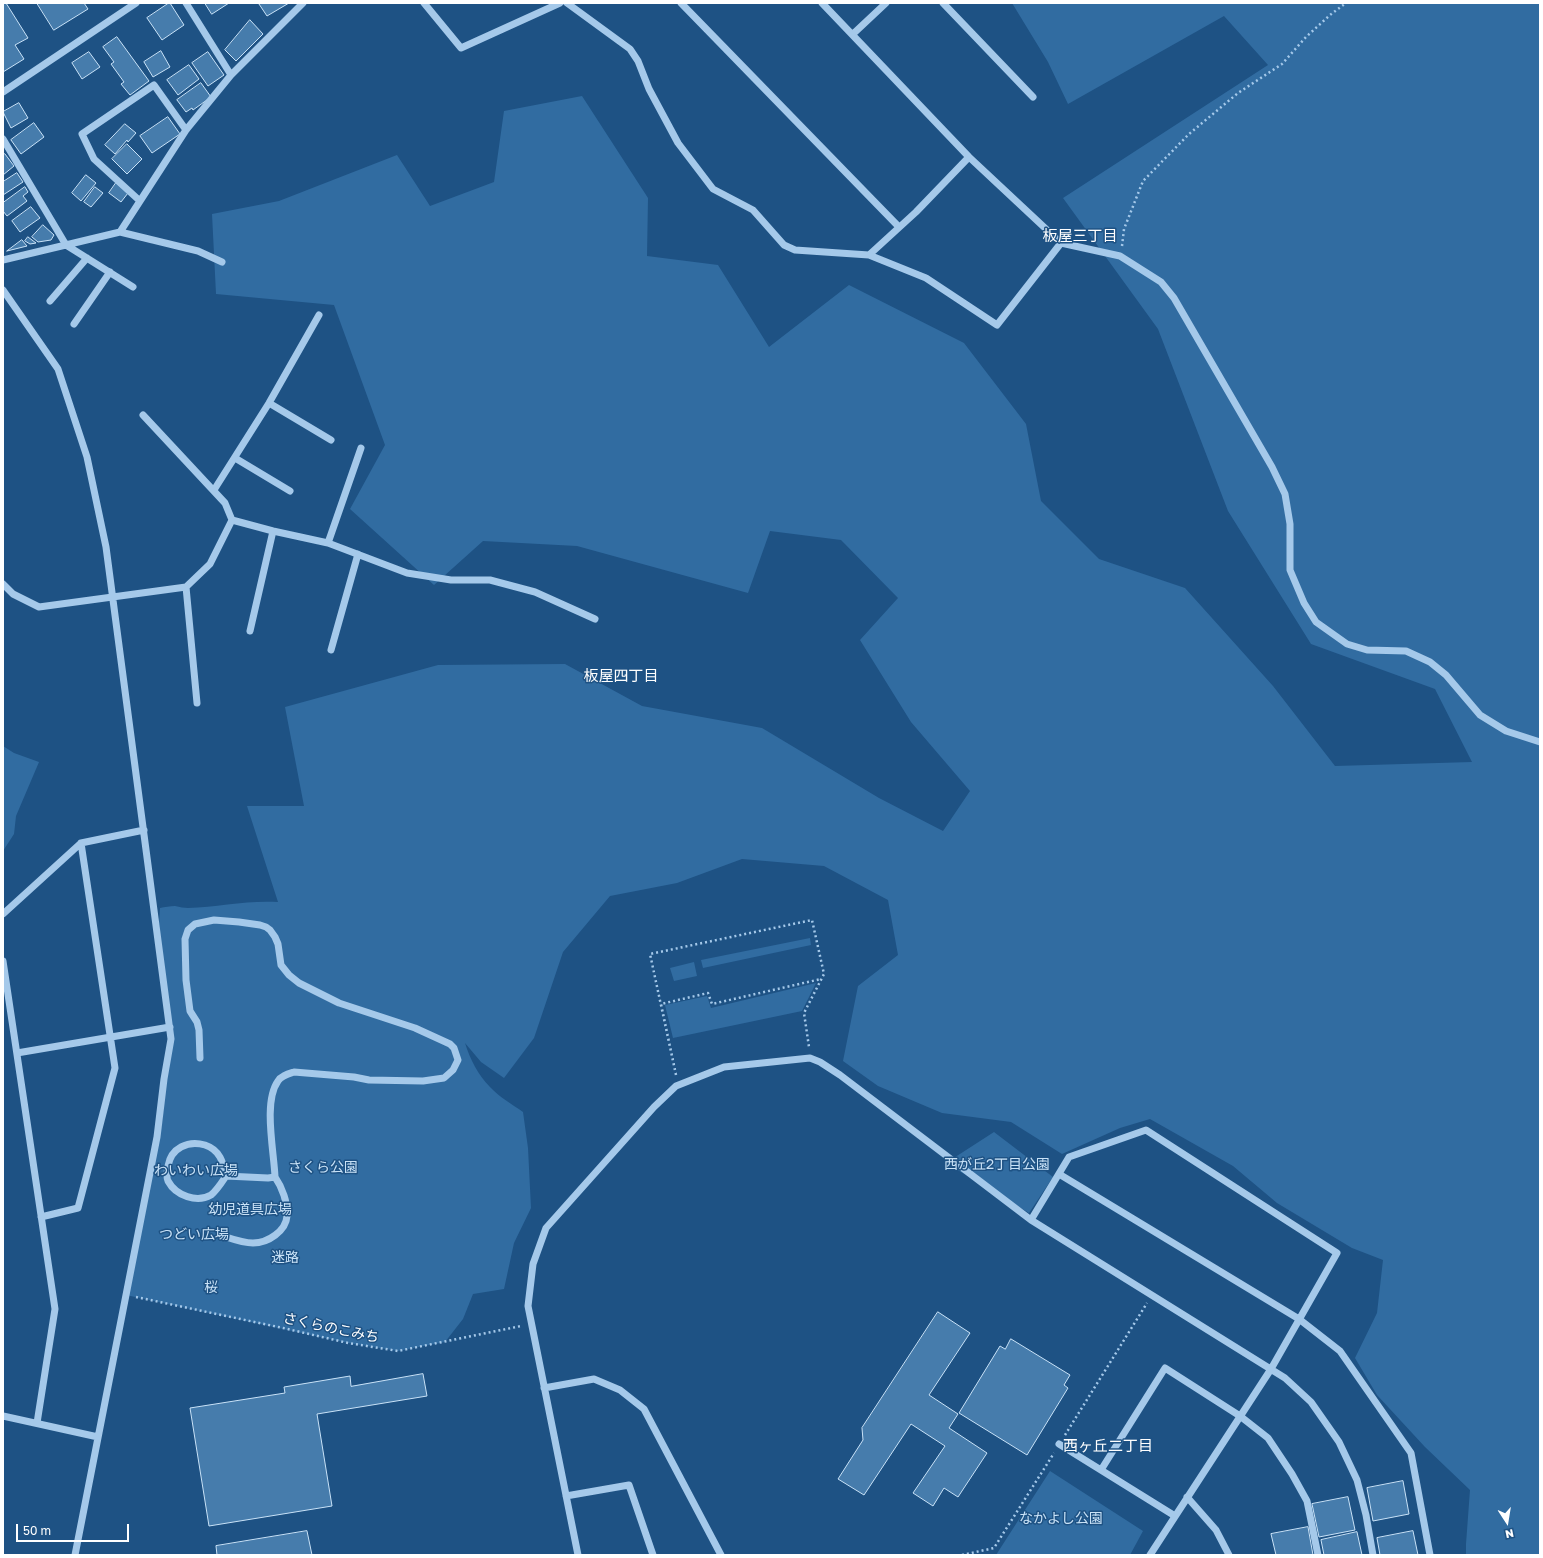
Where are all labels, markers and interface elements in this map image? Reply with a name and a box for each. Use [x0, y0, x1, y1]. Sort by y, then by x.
district label: 板屋三丁目 [1043, 227, 1117, 245]
district label: 板屋四丁目 [584, 667, 658, 685]
park label: 西が丘2丁目公園 [944, 1157, 1050, 1173]
park label: さくら公園 [288, 1160, 358, 1176]
park label: わいわい広場 [154, 1163, 238, 1179]
park label: 幼児道具広場 [208, 1202, 292, 1218]
park label: つどい広場 [159, 1227, 229, 1243]
park label: 迷路 [271, 1250, 299, 1266]
park label: 桜 [204, 1280, 218, 1296]
street label: さくらのこみち [281, 1310, 381, 1346]
district label: 西ヶ丘二丁目 [1063, 1437, 1153, 1455]
north arrow [1487, 1502, 1527, 1542]
park label: なかよし公園 [1019, 1511, 1103, 1527]
scale bar [18, 1516, 131, 1542]
text: 50 m [23, 1523, 51, 1538]
text: N [1504, 1527, 1515, 1541]

